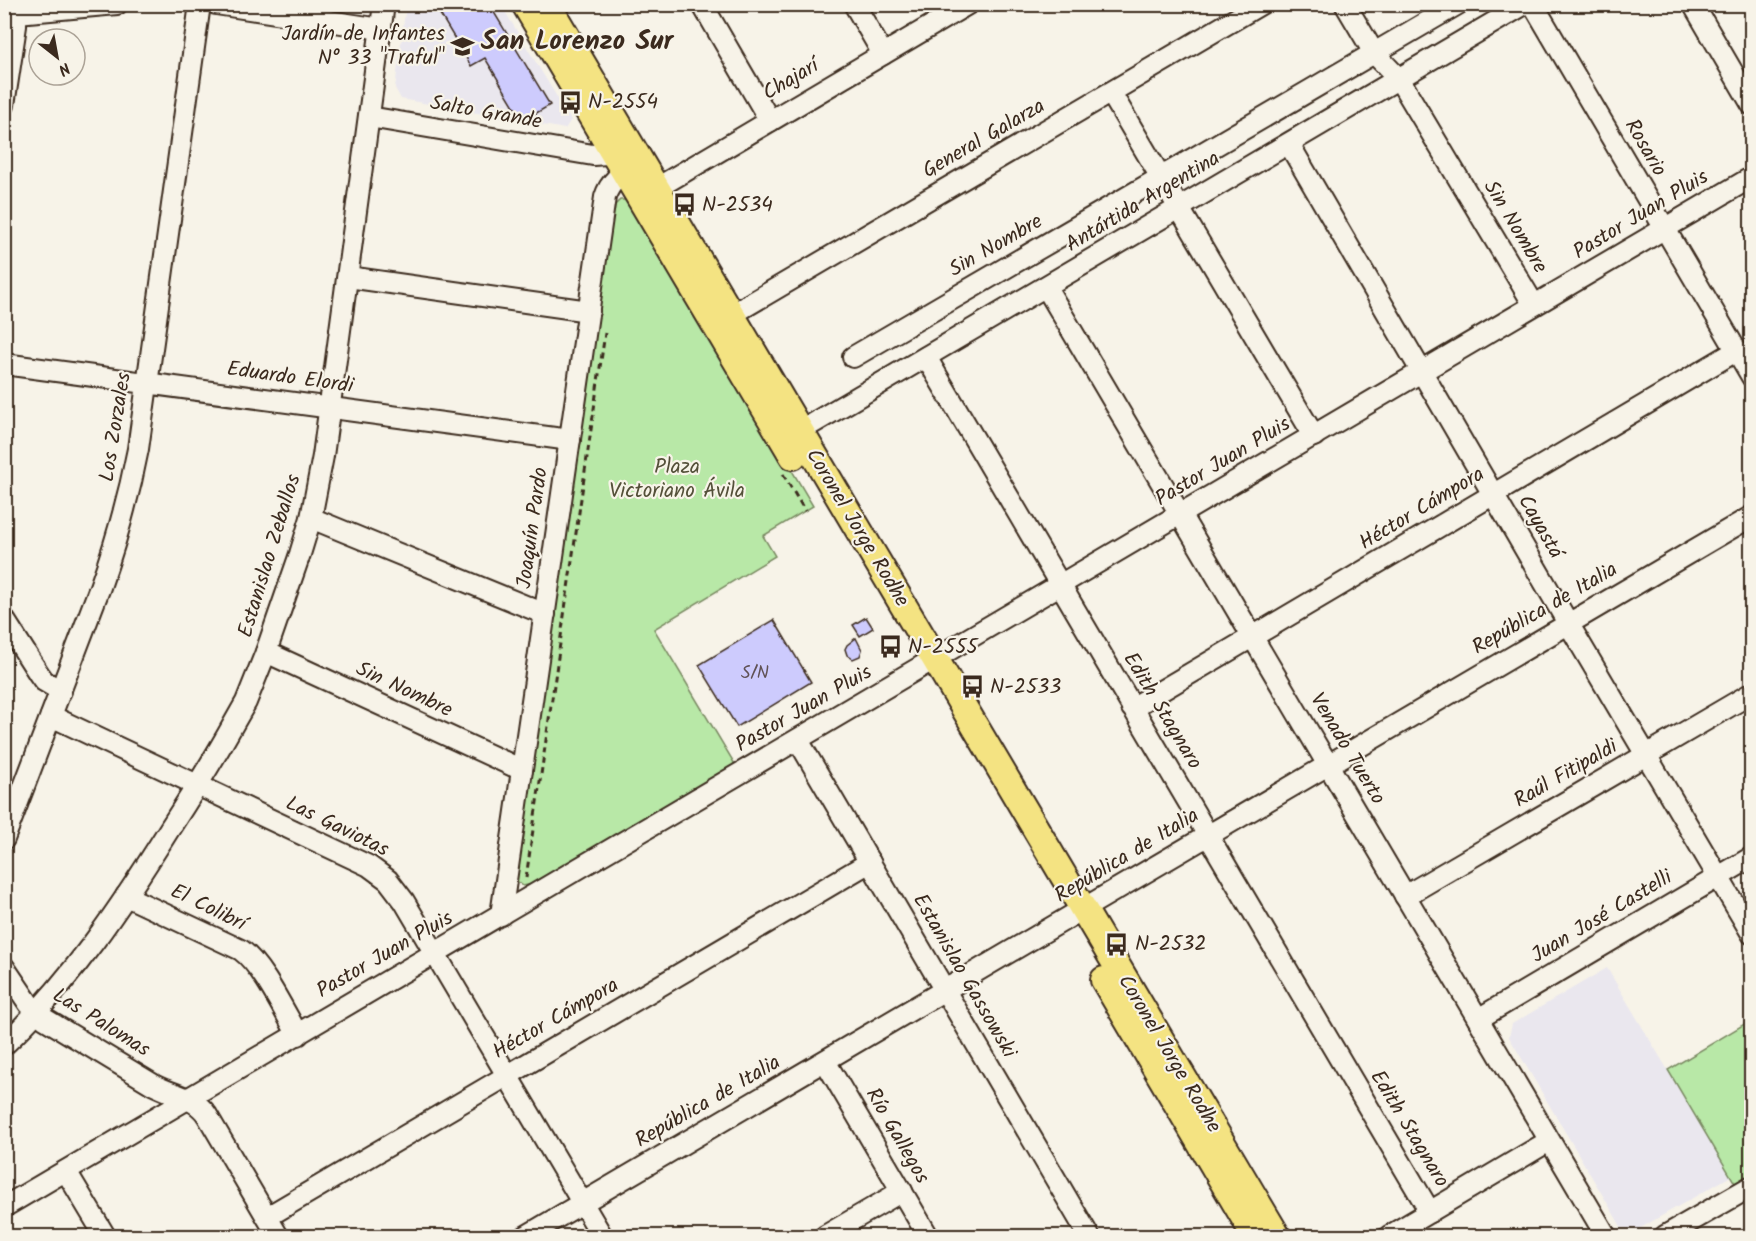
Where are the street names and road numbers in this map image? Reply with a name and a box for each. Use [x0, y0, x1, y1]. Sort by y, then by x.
street label: Chajarí [756, 49, 828, 110]
street label: Salto Grande [428, 87, 545, 139]
street label: General Galarza [916, 90, 1052, 188]
street label: Rosario [1615, 113, 1675, 183]
street label: Antártida Argentina [1059, 143, 1227, 261]
street label: Pastor Juan Pluis [1567, 161, 1715, 269]
street label: Sin Nombre [1474, 174, 1556, 280]
street label: Sin Nombre [943, 206, 1050, 286]
street label: Eduardo Elordi [225, 353, 356, 403]
street label: Los Zorzales [91, 370, 141, 484]
street label: Pastor Juan Pluis [1149, 408, 1297, 516]
street label: Coronel Jorge Rodhe [797, 442, 918, 614]
street label: Héctor Cámpora [1353, 458, 1491, 560]
street label: Joaquín Pardo [508, 465, 558, 591]
street label: Estanislao Zeballos [229, 470, 311, 642]
street label: Cayastá [1508, 489, 1573, 567]
street label: República de Italia [1466, 554, 1624, 664]
street label: Edith Stagnaro [1114, 646, 1210, 776]
street label: Sin Nombre [350, 653, 458, 727]
street label: Pastor Juan Pluis [729, 656, 879, 762]
street label: Venado Tuerto [1301, 687, 1393, 811]
street label: Raúl Fitipaldi [1508, 730, 1625, 817]
street label: Las Gaviotas [280, 788, 394, 866]
street label: República de Italia [1048, 800, 1206, 912]
street label: Juan José Castelli [1525, 861, 1680, 972]
street label: El Colibrí [164, 875, 254, 942]
street label: Estanislao Gassowski [903, 888, 1025, 1065]
street label: Pastor Juan Pluis [310, 902, 460, 1008]
street label: Coronel Jorge Rodhe [1109, 968, 1230, 1140]
street label: Héctor Cámpora [487, 969, 625, 1069]
street label: Las Palomas [46, 980, 156, 1066]
street label: República de Italia [629, 1047, 787, 1157]
street label: Edith Stagnaro [1361, 1064, 1457, 1194]
street label: Río Gallegos [856, 1082, 938, 1190]

